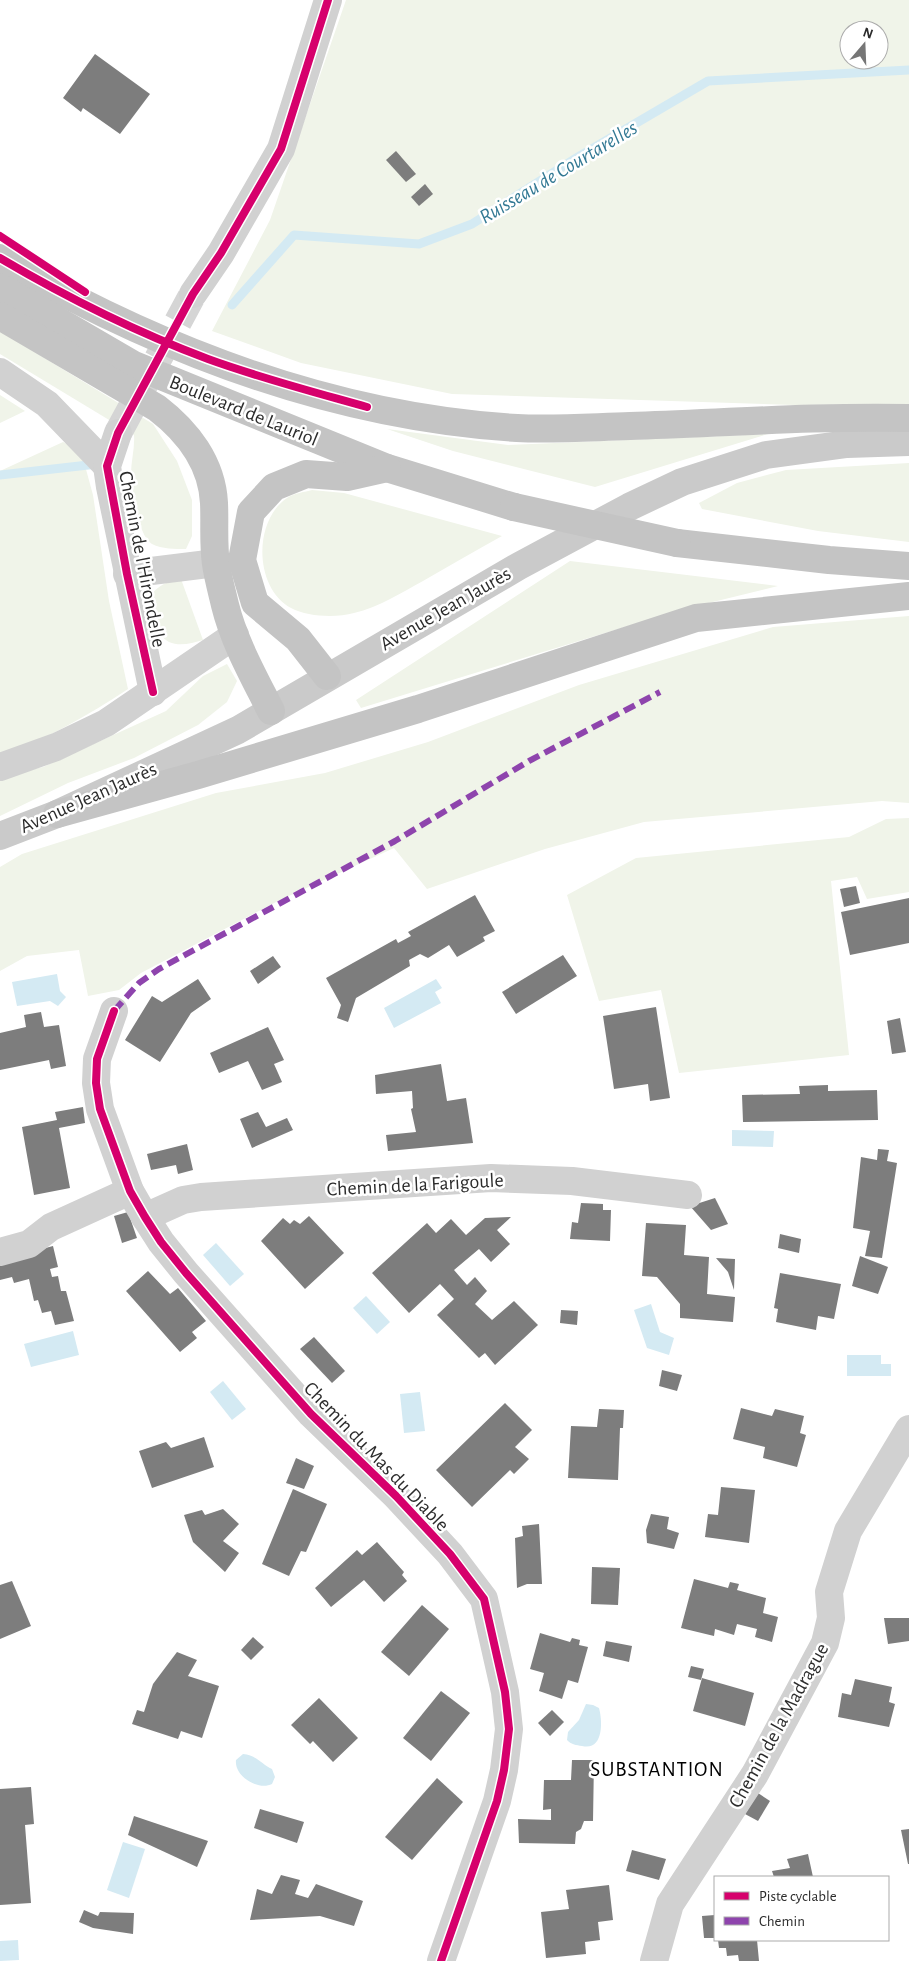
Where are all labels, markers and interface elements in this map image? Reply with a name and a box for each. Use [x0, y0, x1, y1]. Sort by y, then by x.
north arrow [839, 20, 889, 70]
text: N [861, 25, 875, 42]
water label: Ruisseau de Courtarelles [476, 117, 641, 228]
street label: Boulevard de Lauriol [166, 372, 321, 450]
street label: Chemin de l'Hirondelle [115, 469, 169, 649]
street label: Avenue Jean Jaurès [377, 563, 514, 654]
street label: Avenue Jean Jaurès [17, 759, 160, 837]
street label: Chemin de la Farigoule [326, 1170, 504, 1200]
street label: Chemin du Mas du Diable [300, 1378, 453, 1535]
street label: Chemin de la Madrague [725, 1640, 832, 1811]
district label: SUBSTANTION [590, 1759, 724, 1780]
legend [714, 1876, 889, 1941]
text: Piste cyclable [759, 1889, 837, 1904]
text: Chemin [759, 1914, 805, 1929]

